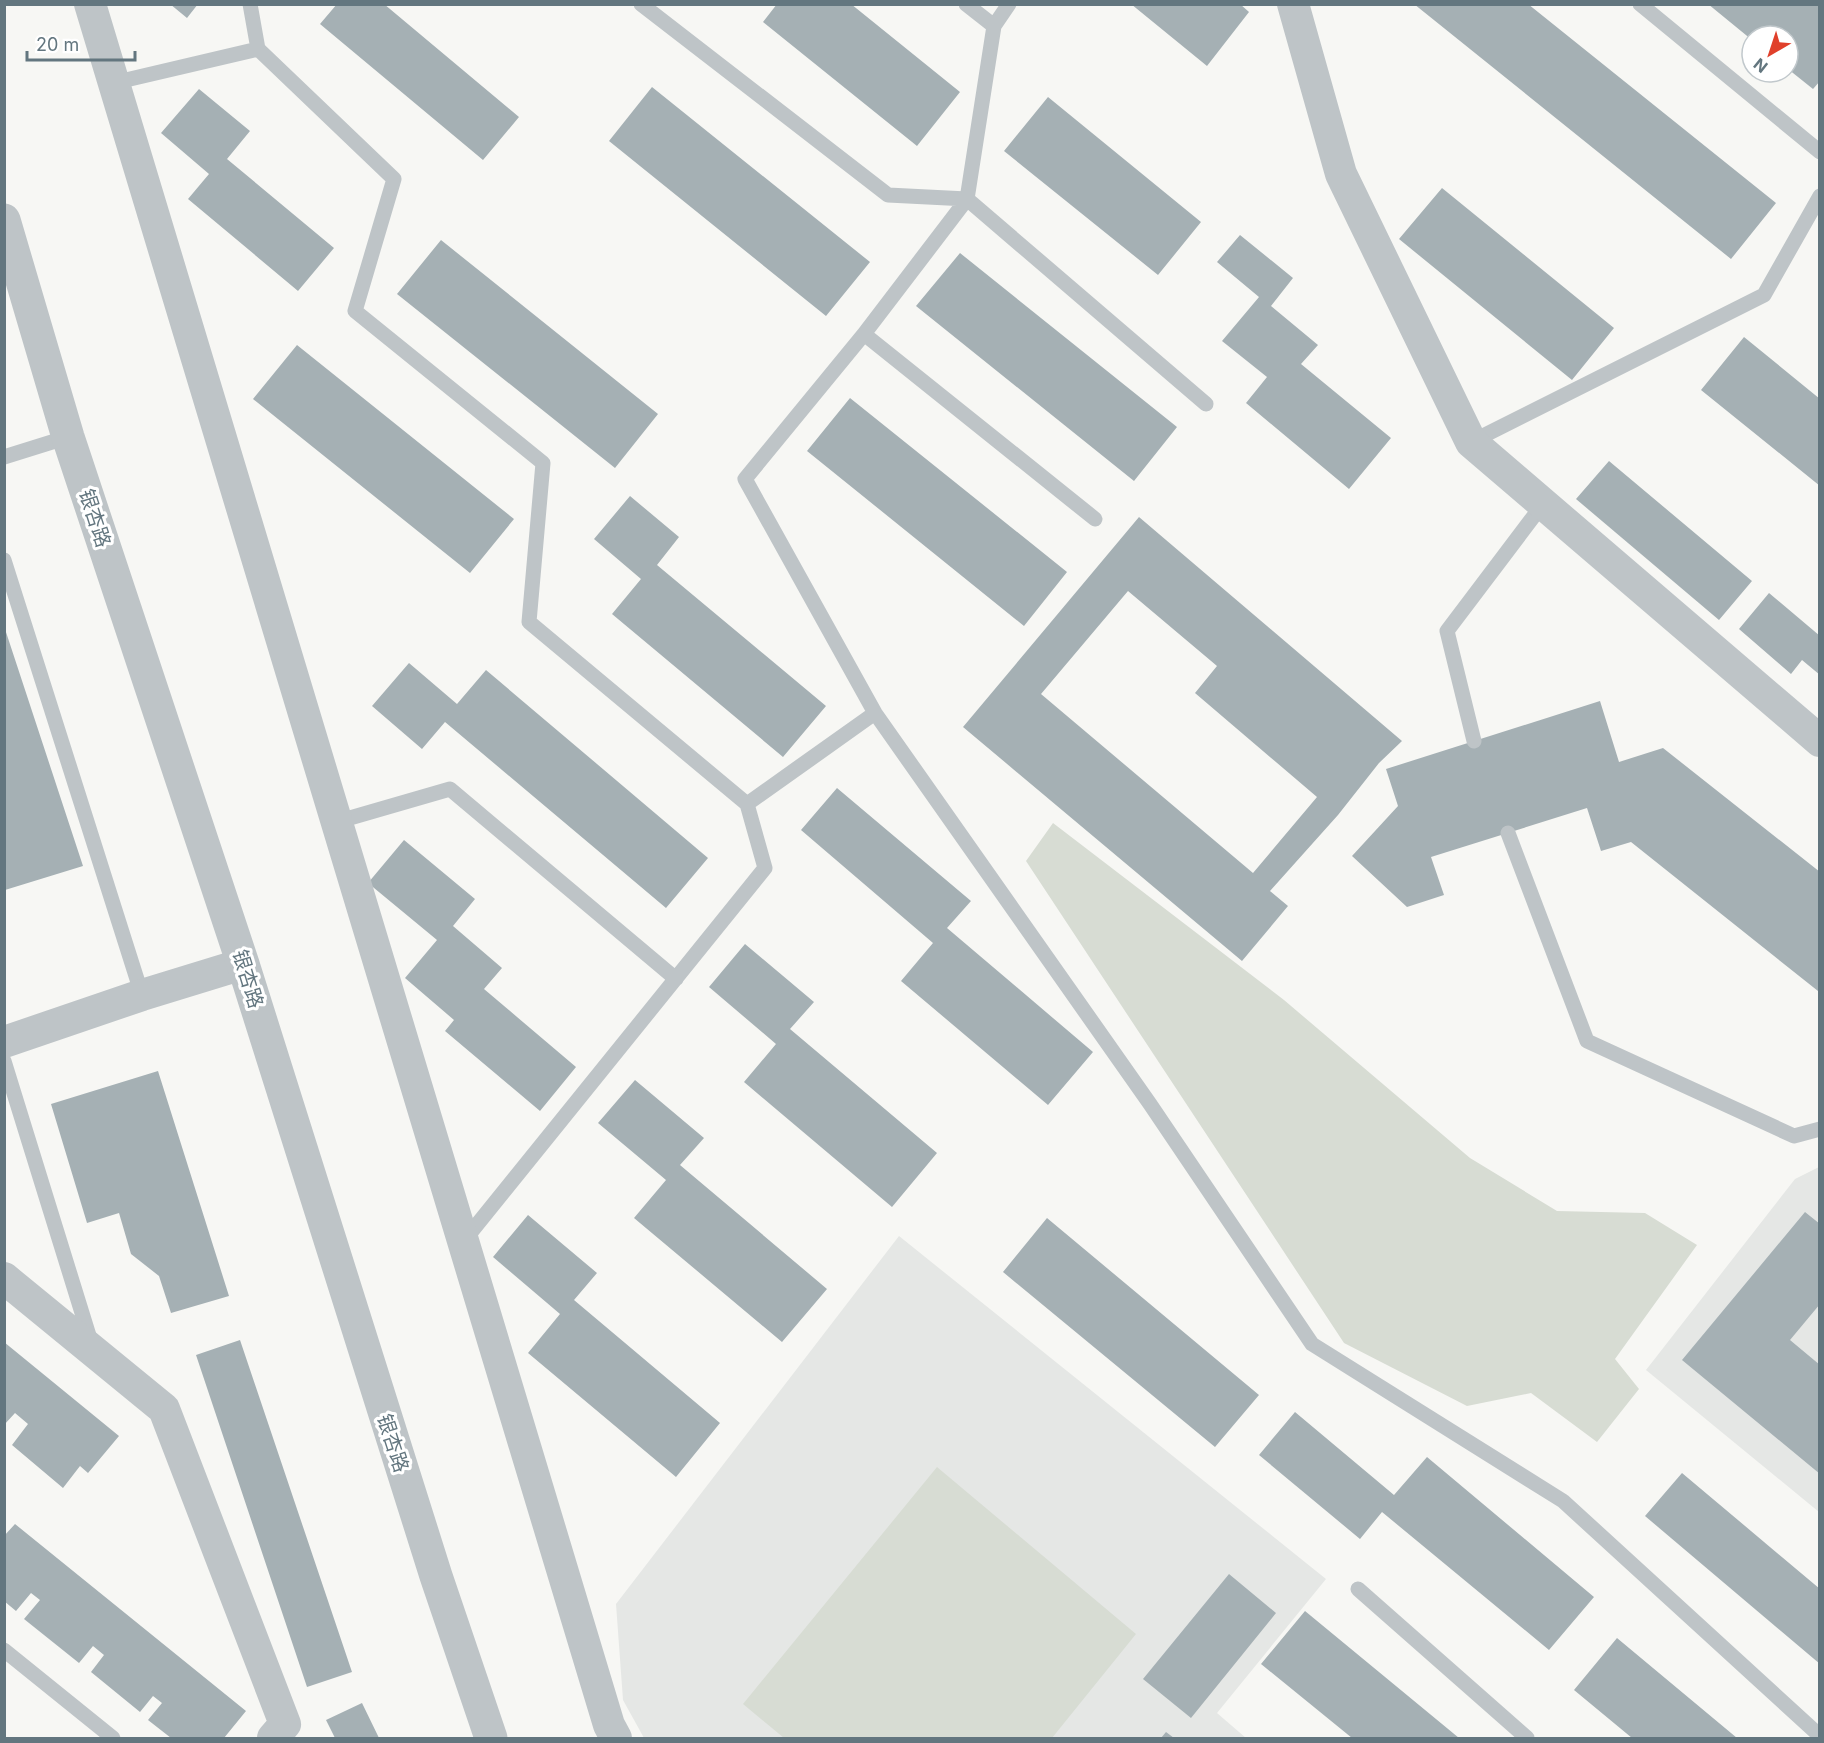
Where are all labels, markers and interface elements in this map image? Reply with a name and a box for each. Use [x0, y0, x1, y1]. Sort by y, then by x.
scale bar [27, 24, 135, 62]
north arrow [1740, 24, 1800, 84]
text: 20 m [36, 34, 79, 55]
text: N [1750, 54, 1772, 77]
street label: 银杏路 [74, 486, 116, 550]
street label: 银杏路 [228, 947, 268, 1011]
street label: 银杏路 [372, 1411, 414, 1475]

